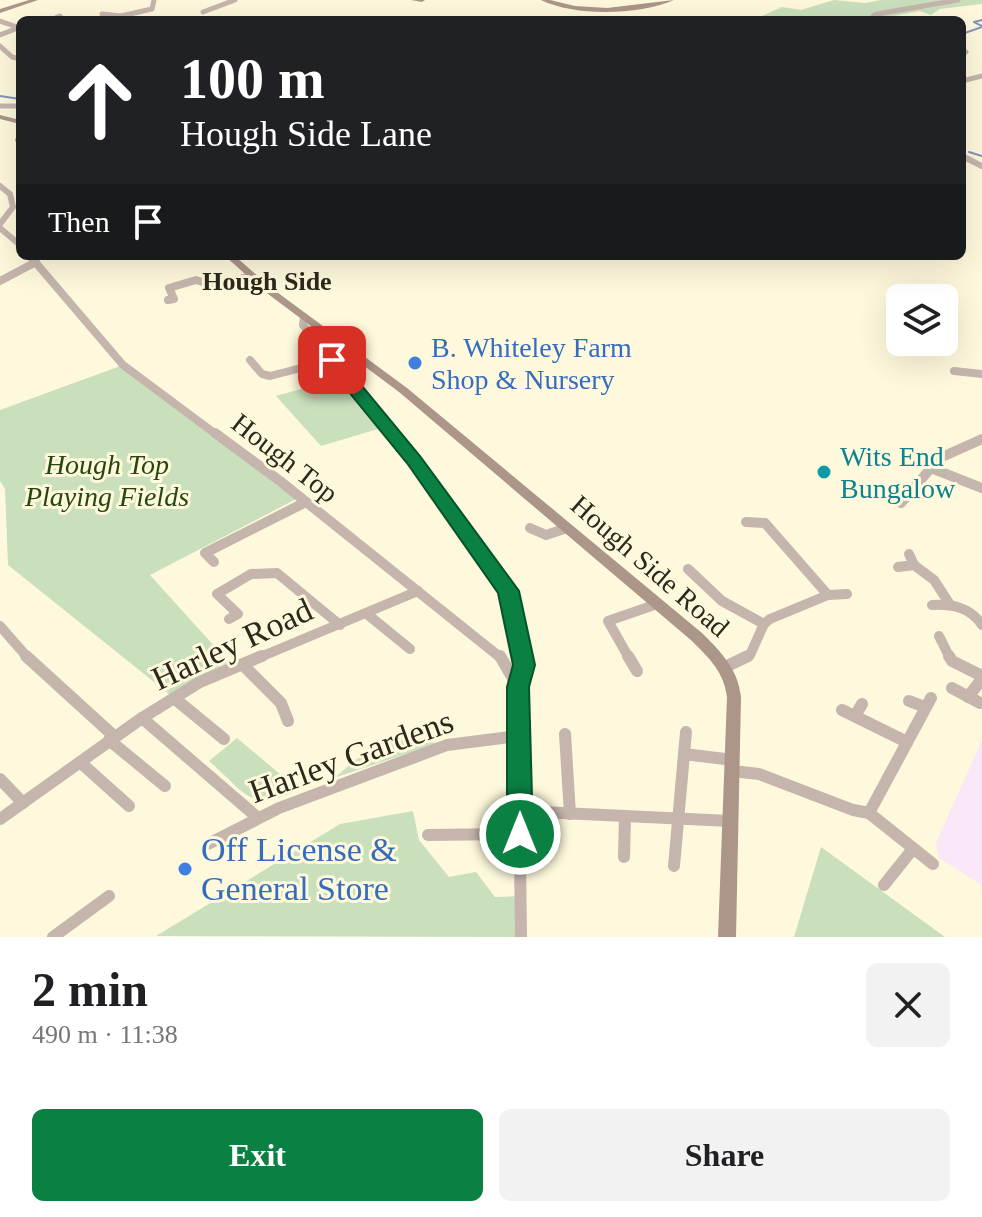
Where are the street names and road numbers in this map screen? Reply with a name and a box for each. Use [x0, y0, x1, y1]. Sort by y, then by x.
street label: Hough Top [226, 407, 344, 509]
street label: Hough Side Road [565, 489, 735, 643]
street label: Harley Road [146, 591, 318, 697]
street label: Harley Gardens [244, 702, 458, 810]

